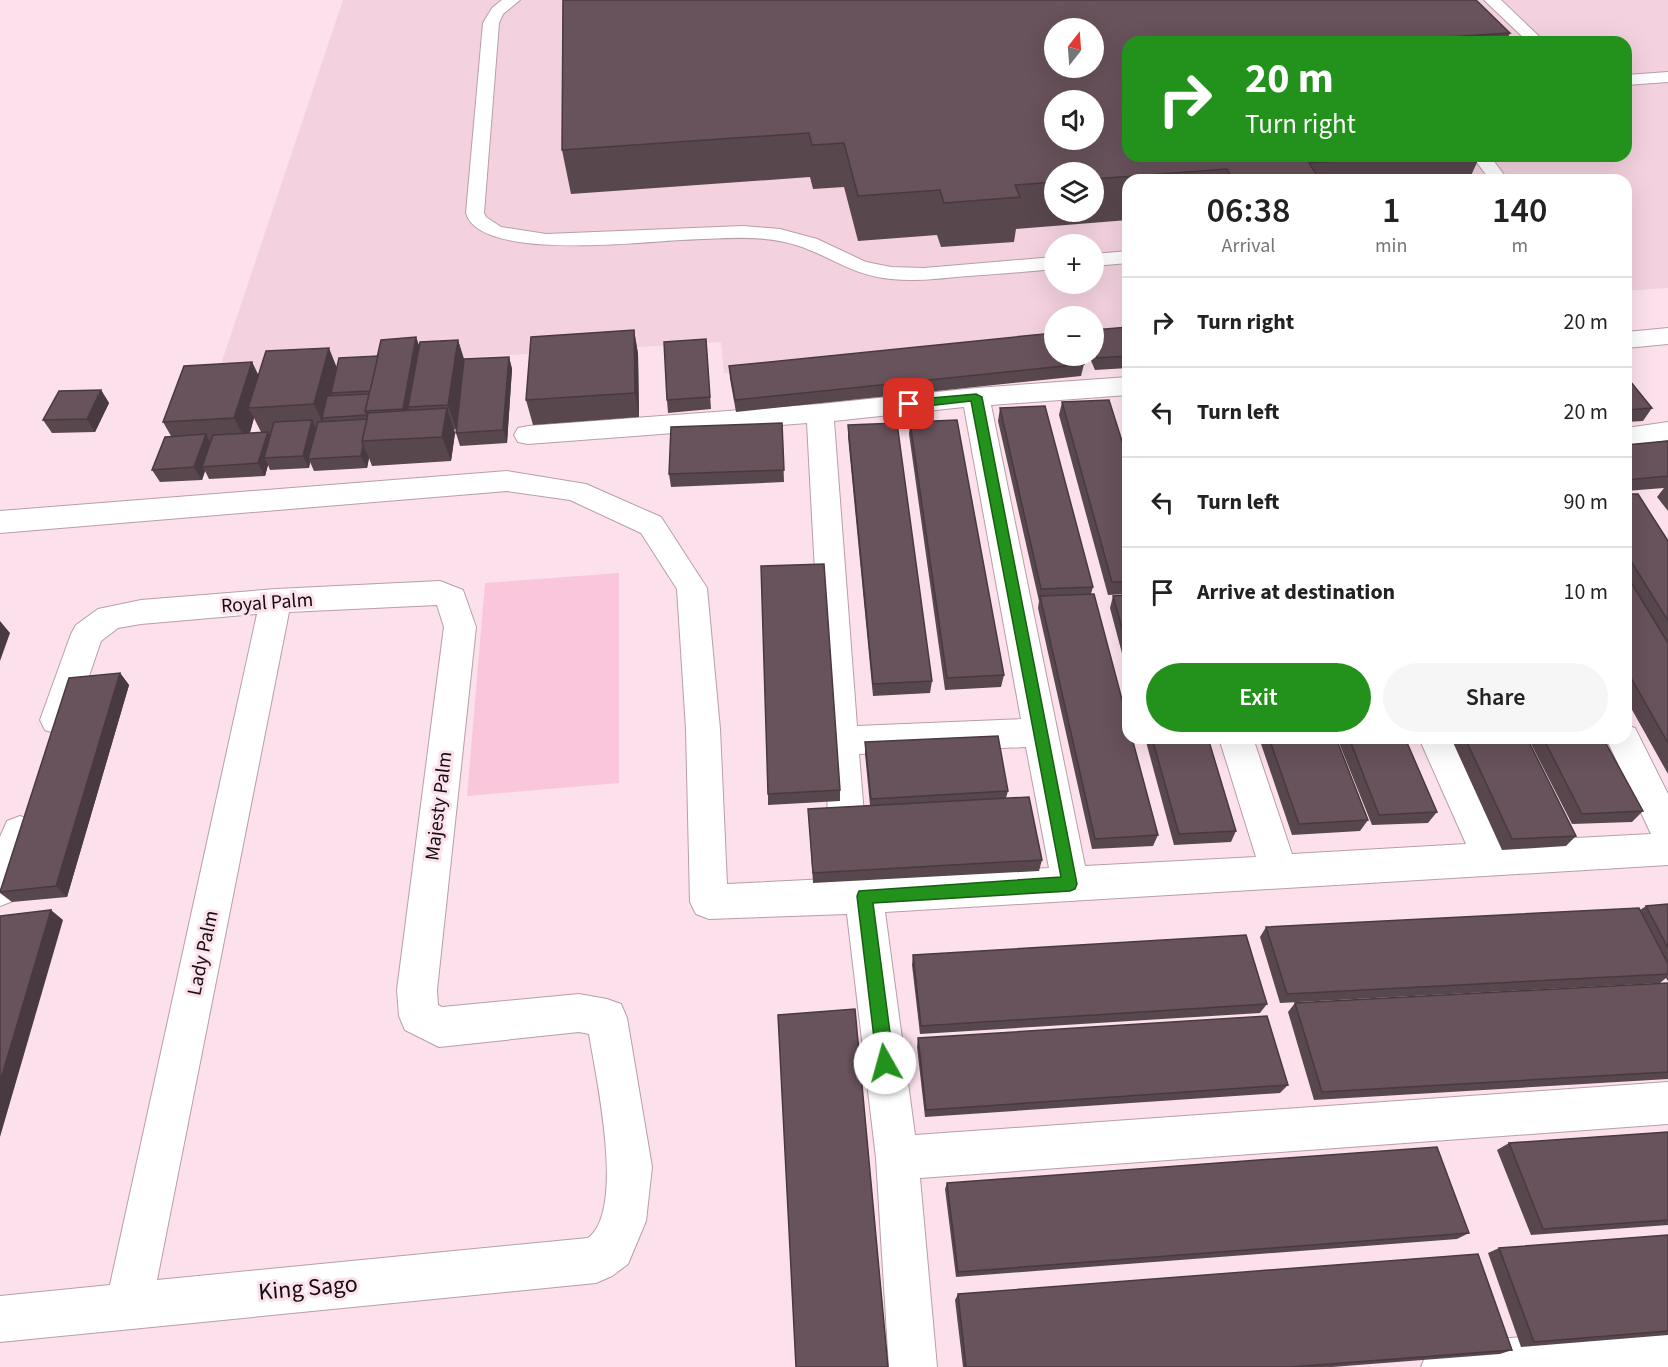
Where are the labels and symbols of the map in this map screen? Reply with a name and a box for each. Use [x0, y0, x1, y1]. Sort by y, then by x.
north arrow [1044, 18, 1104, 78]
pin [883, 378, 934, 429]
street label: Royal Palm [220, 586, 314, 620]
street label: Majesty Palm [418, 750, 460, 862]
street label: Lady Palm [180, 908, 226, 998]
position arrow [853, 1031, 917, 1095]
street label: King Sago [257, 1266, 359, 1310]

